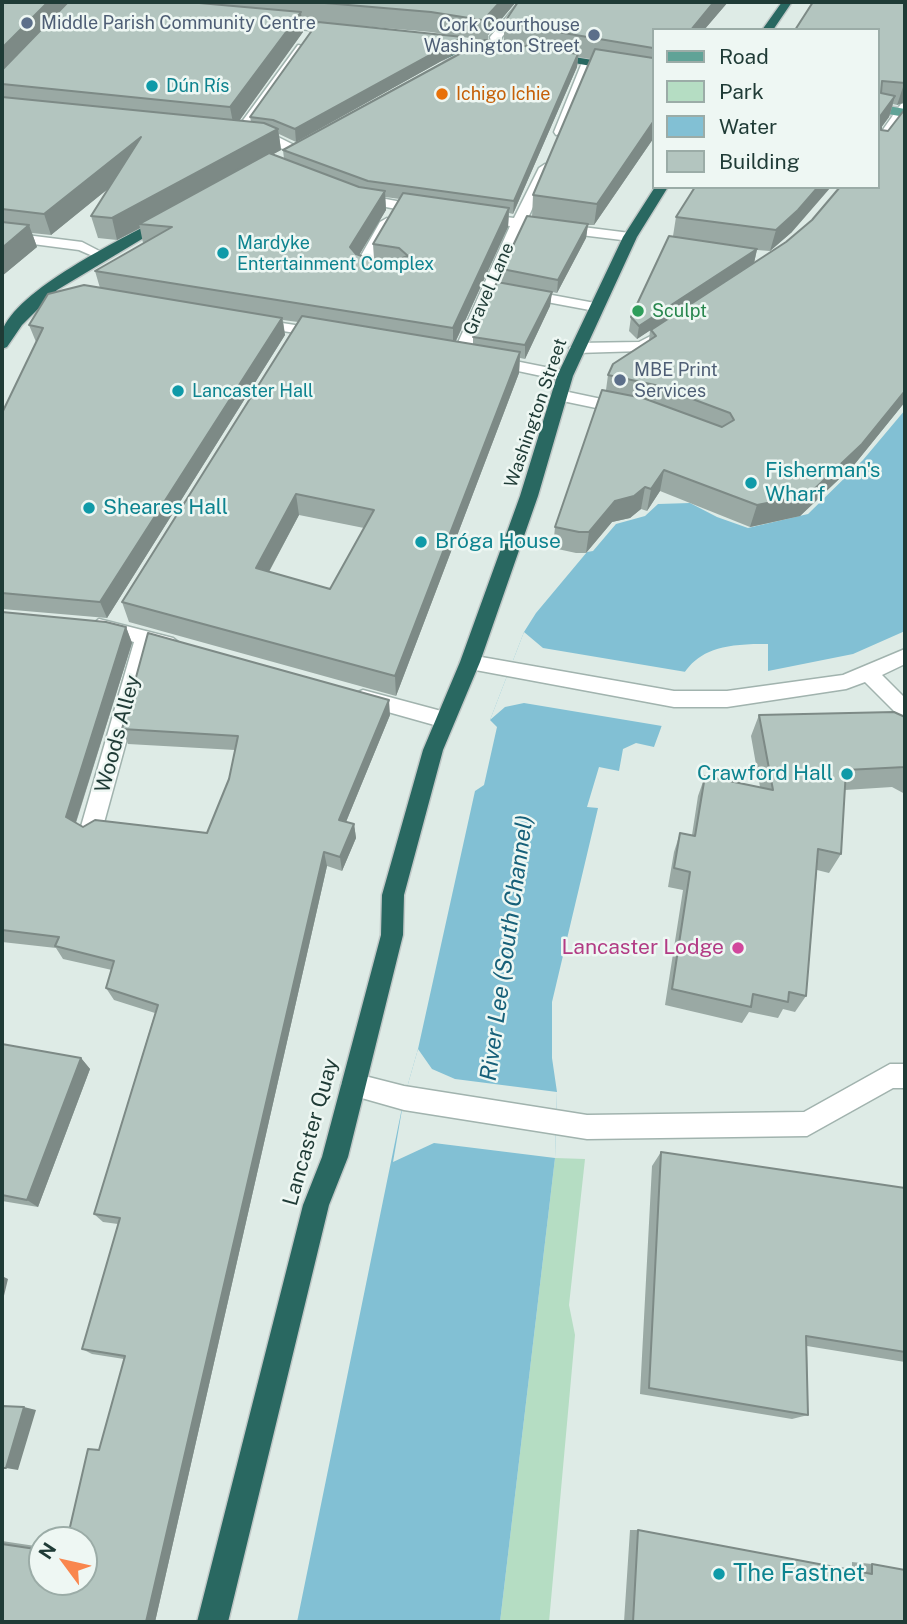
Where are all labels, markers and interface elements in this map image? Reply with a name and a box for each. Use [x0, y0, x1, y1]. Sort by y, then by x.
place label: Middle Parish Community Centre [41, 12, 316, 34]
place label: Cork Courthouse Washington Street [424, 14, 580, 56]
marker: Middle Parish Community Centre [19, 15, 35, 31]
marker: Cork Courthouse Washington Street [586, 27, 602, 43]
legend [652, 28, 879, 189]
text: Road [719, 44, 769, 69]
place label: Dún Rís [166, 75, 229, 97]
marker: Dún Rís [144, 78, 160, 94]
text: Park [719, 79, 764, 104]
place label: Ichigo Ichie [456, 83, 551, 105]
marker: Ichigo Ichie [434, 86, 450, 102]
text: Water [719, 114, 777, 139]
text: Building [719, 149, 800, 174]
place label: Mardyke Entertainment Complex [237, 232, 434, 274]
street label: Gravel Lane [459, 239, 519, 339]
marker: Mardyke Entertainment Complex [215, 245, 231, 261]
place label: Sculpt [652, 300, 707, 322]
marker: Sculpt [630, 303, 646, 319]
street label: Washington Street [500, 336, 572, 490]
place label: MBE Print Services [634, 359, 718, 402]
marker: MBE Print Services [612, 372, 628, 388]
place label: Lancaster Hall [192, 380, 314, 402]
marker: Lancaster Hall [170, 383, 186, 399]
place label: Fisherman's Wharf [765, 458, 880, 508]
marker: Fisherman's Wharf [743, 475, 759, 491]
place label: Sheares Hall [103, 495, 228, 521]
marker: Sheares Hall [81, 500, 97, 516]
place label: Bróga House [435, 529, 561, 555]
marker: Bróga House [413, 534, 429, 550]
street label: Woods Alley [90, 672, 146, 796]
place label: Crawford Hall [697, 761, 833, 787]
marker: Crawford Hall [839, 766, 855, 782]
water label: River Lee (South Channel) [475, 813, 539, 1083]
place label: Lancaster Lodge [562, 935, 724, 961]
marker: Lancaster Lodge [730, 940, 746, 956]
street label: Lancaster Quay [278, 1055, 344, 1209]
north arrow [28, 1526, 98, 1596]
text: N [34, 1538, 60, 1563]
place label: The Fastnet [733, 1560, 865, 1588]
marker: The Fastnet [711, 1566, 727, 1582]

